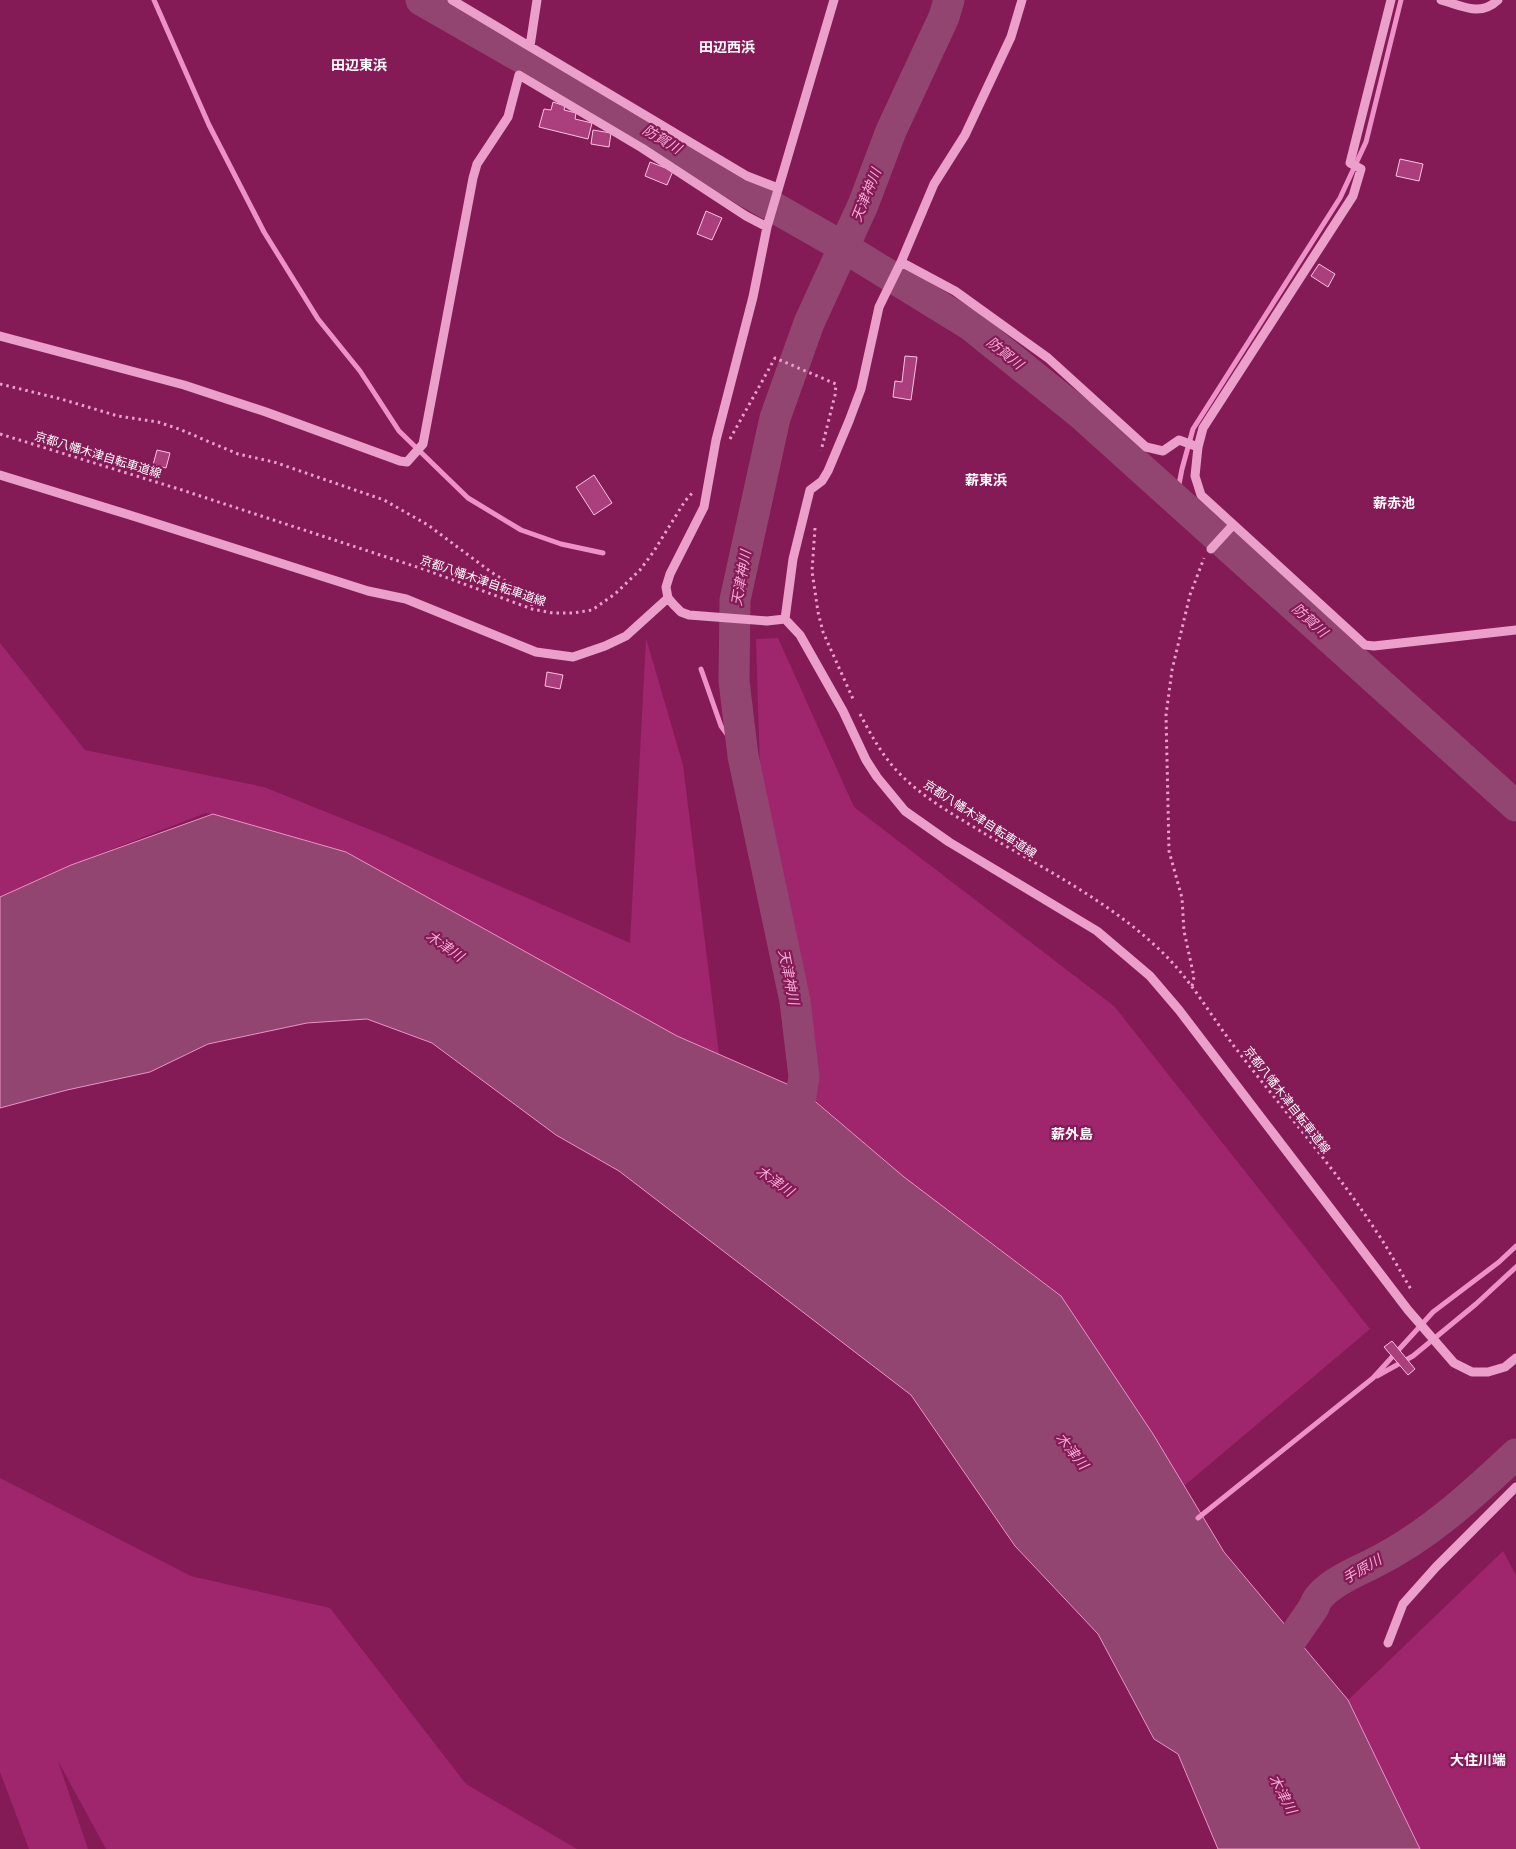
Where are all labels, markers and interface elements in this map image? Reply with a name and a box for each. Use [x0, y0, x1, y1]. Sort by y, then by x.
district label: 田辺西浜 [699, 39, 755, 55]
district label: 田辺東浜 [331, 57, 387, 73]
water label: 防賀川 [640, 121, 686, 158]
water label: 天津神川 [848, 164, 885, 224]
water label: 防賀川 [984, 334, 1028, 374]
street label: 京都八幡木津自転車道線 [33, 429, 163, 481]
district label: 薪東浜 [965, 472, 1007, 488]
district label: 薪赤池 [1373, 495, 1415, 511]
water label: 天津神川 [728, 547, 754, 607]
street label: 京都八幡木津自転車道線 [418, 553, 548, 609]
water label: 防賀川 [1289, 600, 1332, 641]
street label: 京都八幡木津自転車道線 [921, 777, 1039, 861]
water label: 木津川 [423, 927, 468, 966]
water label: 天津神川 [776, 948, 803, 1008]
street label: 京都八幡木津自転車道線 [1241, 1044, 1333, 1156]
district label: 薪外島 [1051, 1126, 1093, 1142]
water label: 木津川 [753, 1162, 798, 1201]
water label: 木津川 [1053, 1430, 1093, 1474]
water label: 手原川 [1340, 1551, 1386, 1586]
district label: 大住川端 [1450, 1752, 1506, 1768]
water label: 木津川 [1266, 1772, 1301, 1818]

